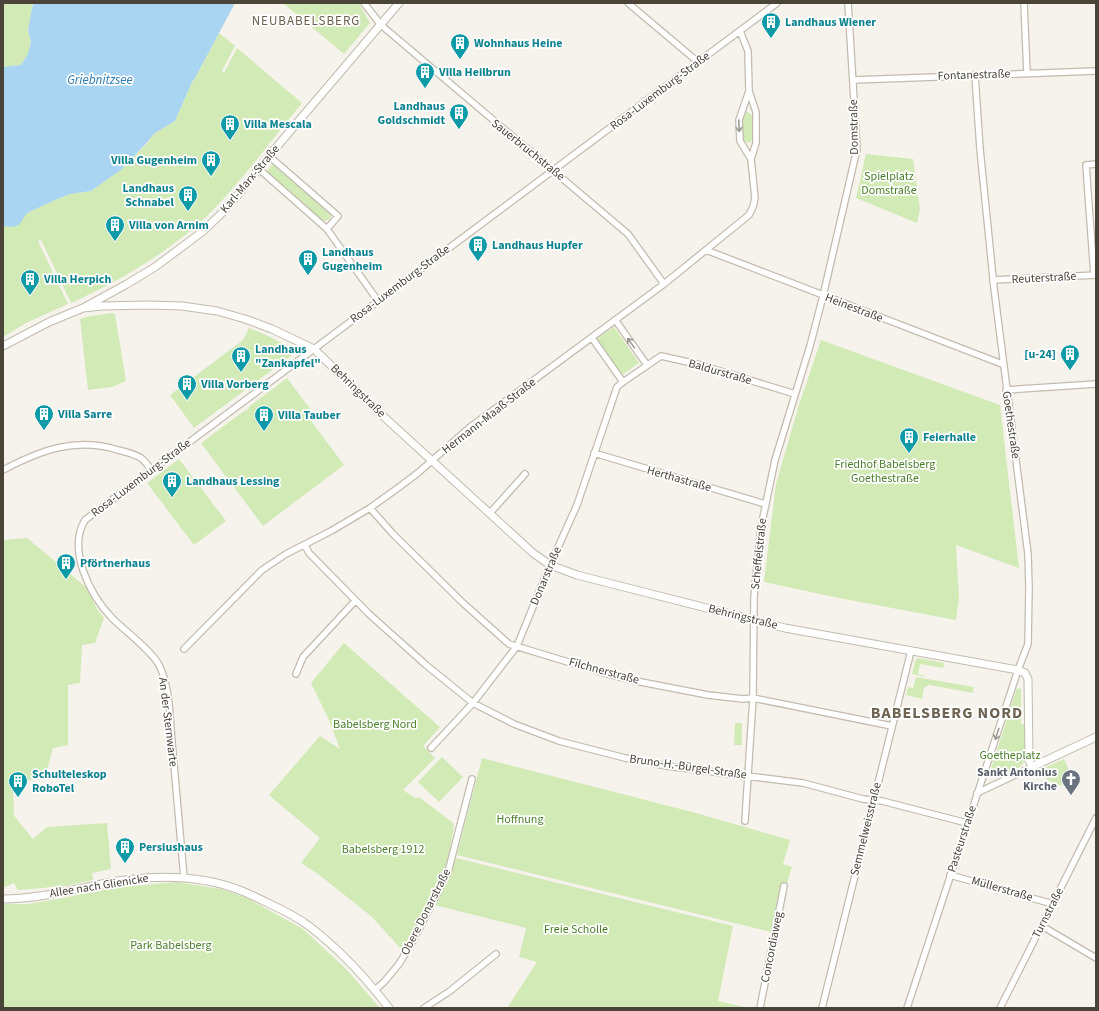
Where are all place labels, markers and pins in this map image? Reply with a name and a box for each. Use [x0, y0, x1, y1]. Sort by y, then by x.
building icon: Landhaus Wiener [760, 11, 782, 39]
place label: Landhaus Wiener [785, 14, 876, 31]
building icon: Wohnhaus Heine [449, 32, 471, 60]
place label: Wohnhaus Heine [474, 35, 563, 52]
building icon: Villa Heilbrun [414, 61, 436, 89]
place label: Villa Heilbrun [438, 64, 511, 81]
place label: Landhaus Goldschmidt [378, 98, 445, 129]
building icon: Landhaus Goldschmidt [448, 102, 470, 130]
building icon: Villa Mescala [219, 113, 241, 141]
place label: Villa Mescala [243, 116, 312, 133]
building icon: Villa Gugenheim [200, 149, 222, 177]
place label: Villa Gugenheim [110, 152, 197, 169]
place label: Landhaus Schnabel [122, 180, 175, 211]
building icon: Landhaus Schnabel [177, 184, 199, 212]
building icon: Villa von Arnim [104, 214, 126, 242]
place label: Villa von Arnim [128, 217, 209, 234]
building icon: Landhaus Hupfer [467, 234, 489, 262]
place label: Landhaus Hupfer [492, 237, 583, 254]
place label: Landhaus Gugenheim [322, 244, 382, 275]
building icon: Landhaus Gugenheim [297, 248, 319, 276]
building icon: Villa Herpich [19, 268, 41, 296]
place label: Villa Herpich [43, 271, 111, 288]
place label: Landhaus "Zankapfel" [255, 341, 321, 372]
building icon: [u-24] [1059, 343, 1081, 371]
building icon: Landhaus "Zankapfel" [230, 345, 252, 373]
place label: [u-24] [1024, 346, 1056, 363]
building icon: Villa Vorberg [176, 373, 198, 401]
place label: Villa Vorberg [200, 376, 269, 393]
building icon: Villa Sarre [33, 403, 55, 431]
building icon: Villa Tauber [253, 404, 275, 432]
place label: Villa Sarre [57, 406, 112, 423]
place label: Villa Tauber [277, 407, 341, 424]
building icon: Feierhalle [898, 426, 920, 454]
place label: Feierhalle [923, 429, 976, 446]
building icon: Landhaus Lessing [161, 470, 183, 498]
place label: Landhaus Lessing [186, 473, 280, 490]
building icon: Pförtnerhaus [55, 552, 77, 580]
place label: Pförtnerhaus [80, 555, 150, 572]
place label: Sankt Antonius Kirche [977, 764, 1057, 795]
place label: Schulteleskop RoboTel [32, 766, 107, 797]
church icon: Sankt Antonius Kirche [1060, 768, 1082, 796]
building icon: Schulteleskop RoboTel [7, 770, 29, 798]
building icon: Persiushaus [114, 836, 136, 864]
place label: Persiushaus [139, 839, 203, 856]

